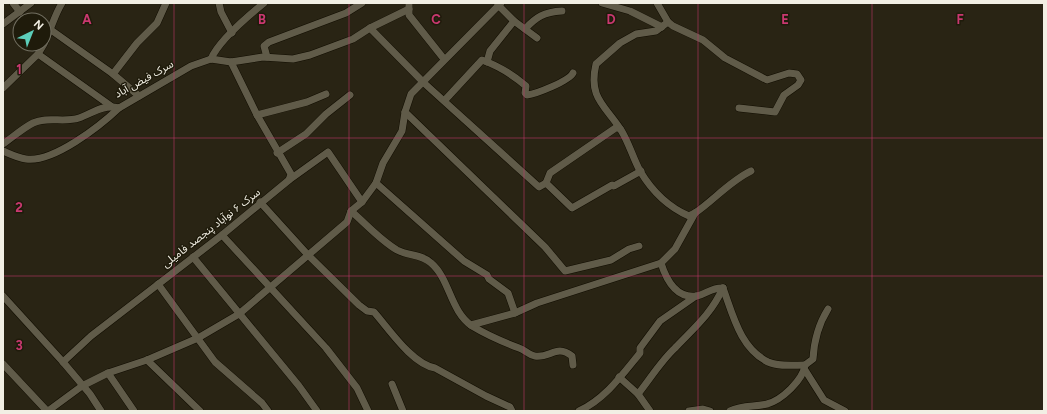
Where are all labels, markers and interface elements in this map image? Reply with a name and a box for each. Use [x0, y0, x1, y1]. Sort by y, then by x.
north arrow [12, 12, 52, 52]
text: A [82, 12, 92, 27]
text: B [258, 12, 266, 27]
text: C [431, 12, 441, 27]
text: D [606, 12, 616, 27]
text: E [781, 12, 789, 27]
text: F [956, 12, 964, 27]
text: N [31, 17, 46, 33]
street label: سرک فيض آباد [112, 57, 176, 101]
text: 1 [16, 62, 22, 77]
street label: سرک ۶ نوآباد پنجصد فامیلی [159, 185, 264, 271]
text: 2 [15, 200, 23, 215]
text: 3 [15, 338, 23, 353]

